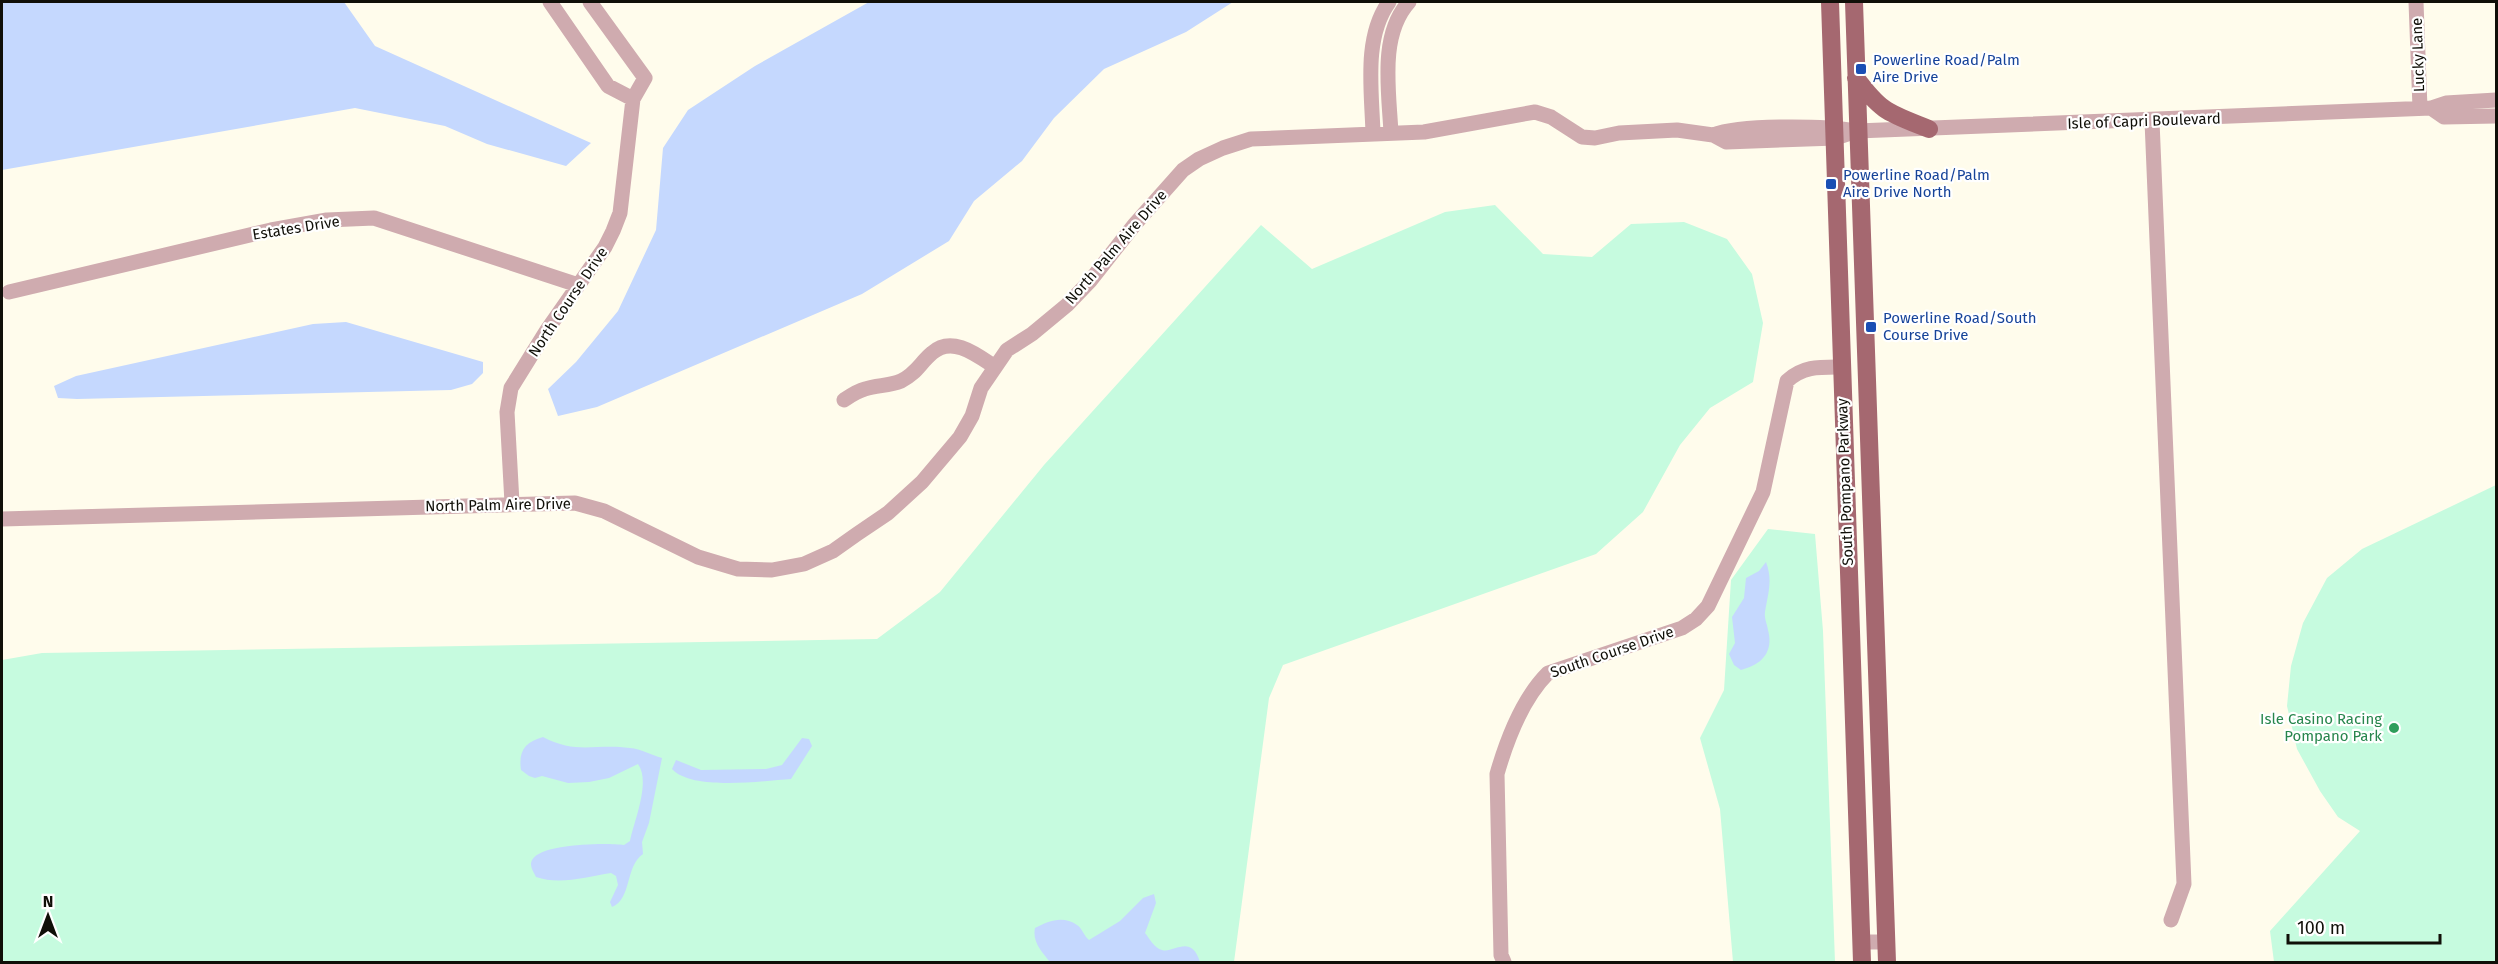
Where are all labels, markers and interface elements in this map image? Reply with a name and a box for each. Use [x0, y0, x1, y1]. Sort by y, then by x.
street label: Lucky Lane [2408, 17, 2428, 93]
place label: Powerline Road/Palm Aire Drive [1873, 51, 2020, 86]
marker: Powerline Road/Palm Aire Drive [1854, 62, 1868, 76]
street label: Isle of Capri Boulevard [2067, 109, 2221, 133]
place label: Powerline Road/Palm Aire Drive North [1843, 166, 1990, 201]
marker: Powerline Road/Palm Aire Drive North [1824, 177, 1838, 191]
street label: North Palm Aire Drive [1061, 186, 1171, 308]
street label: Estates Drive [251, 212, 341, 244]
street label: North Course Drive [525, 244, 611, 360]
place label: Powerline Road/South Course Drive [1883, 309, 2037, 344]
marker: Powerline Road/South Course Drive [1864, 320, 1878, 334]
street label: South Pompano Parkway [1833, 397, 1857, 566]
street label: North Palm Aire Drive [425, 495, 571, 515]
street label: South Course Drive [1548, 622, 1676, 682]
place label: Isle Casino Racing Pompano Park [2260, 710, 2382, 745]
marker: Isle Casino Racing Pompano Park [2387, 721, 2401, 735]
north arrow [18, 886, 78, 946]
text: N [43, 892, 53, 911]
scale bar [2288, 907, 2440, 945]
text: 100 m [2297, 917, 2345, 939]

